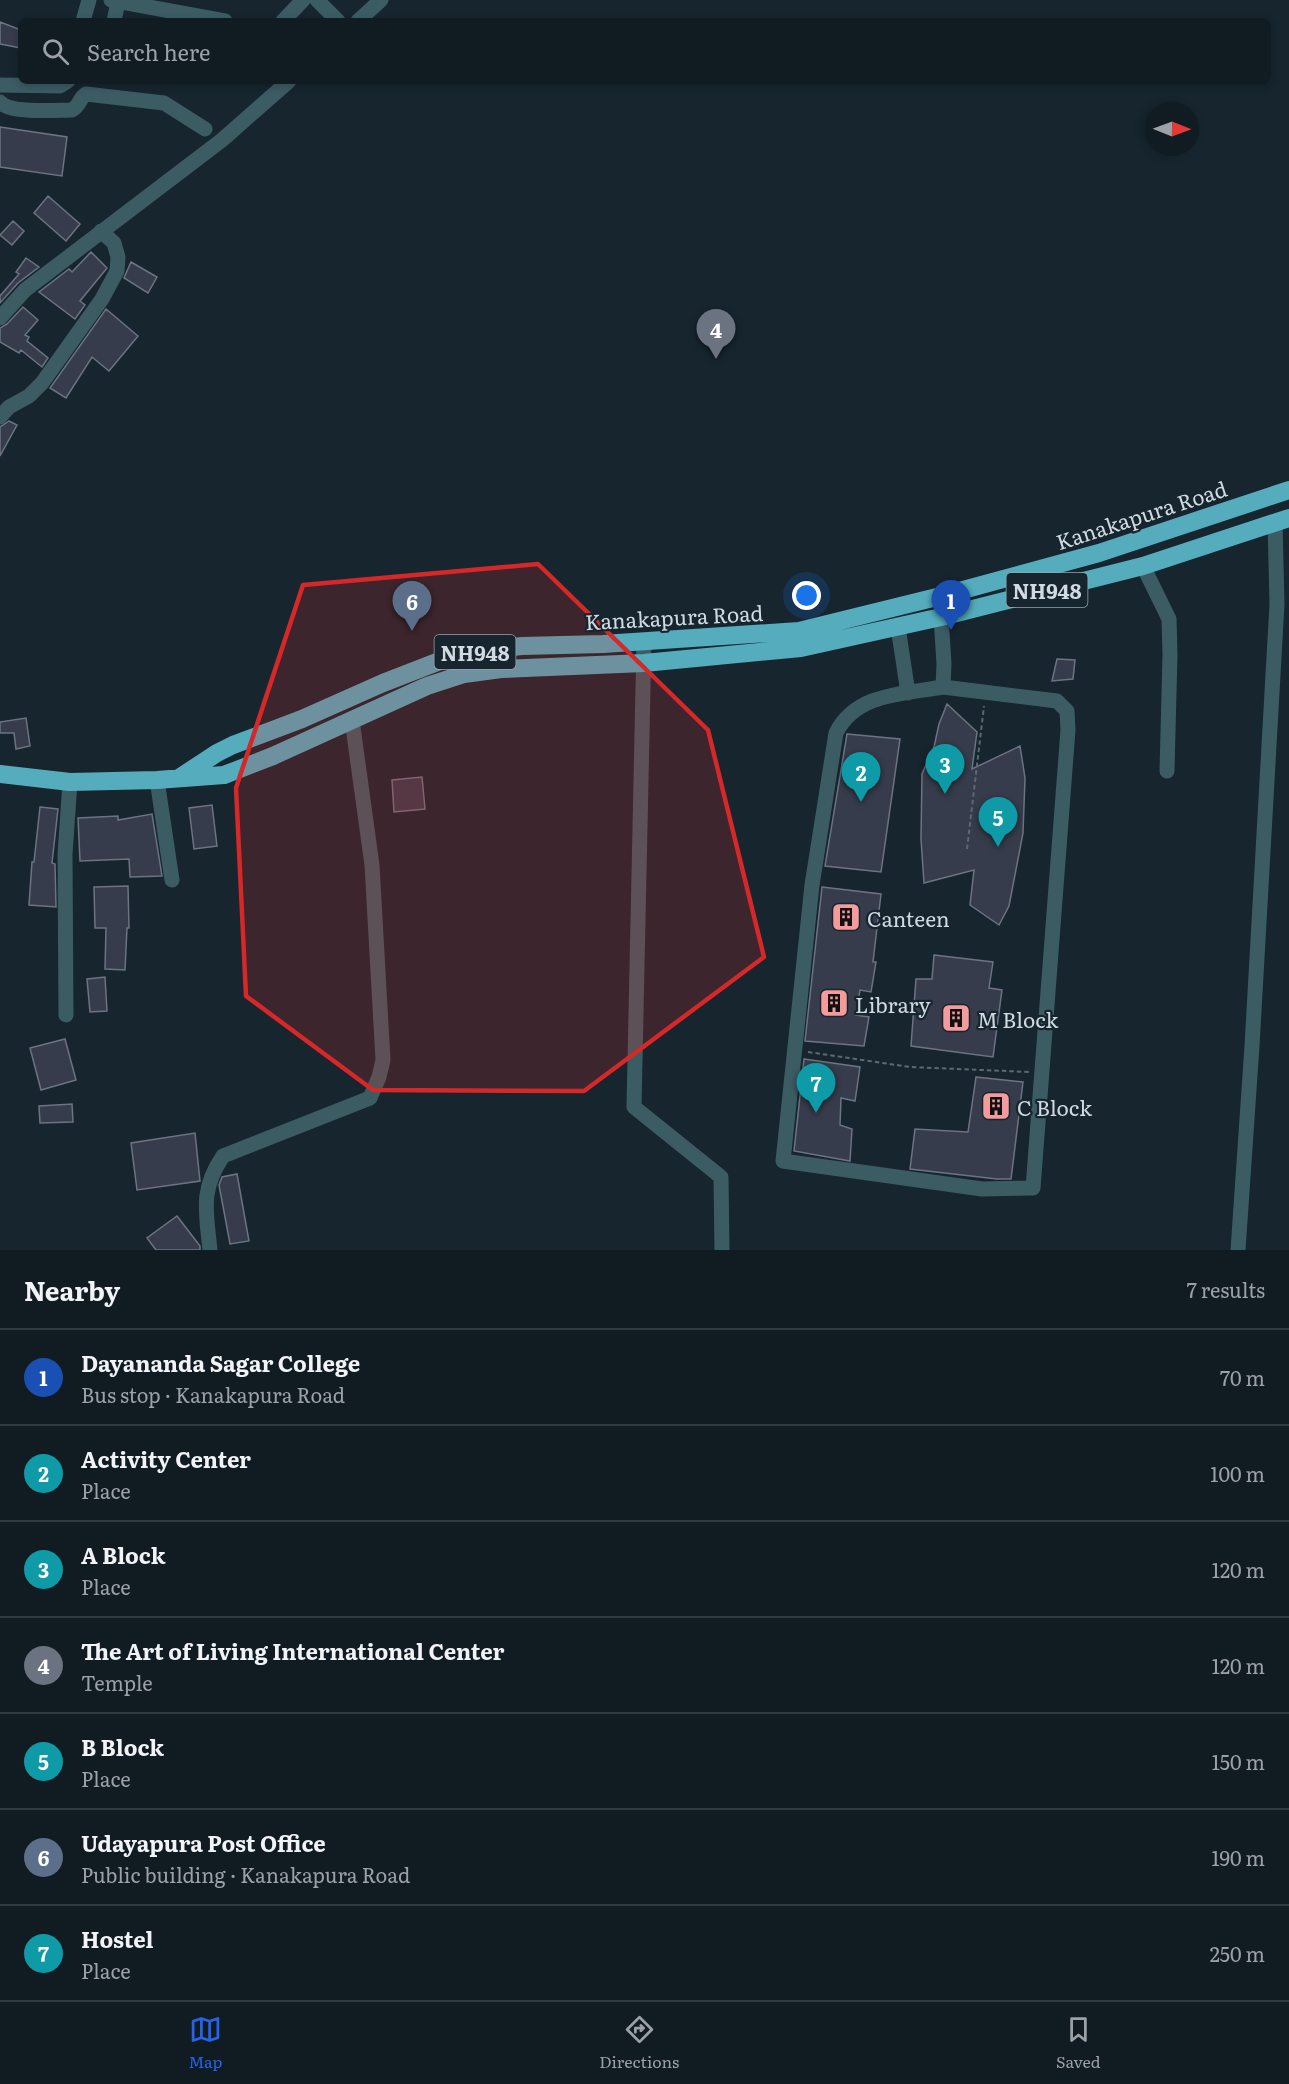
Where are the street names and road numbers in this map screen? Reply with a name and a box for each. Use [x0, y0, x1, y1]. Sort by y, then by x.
street label: Kanakapura Road [1051, 472, 1231, 556]
road number: NH948 [1006, 573, 1088, 607]
street label: Kanakapura Road [584, 596, 764, 636]
road number: NH948 [434, 635, 516, 669]

